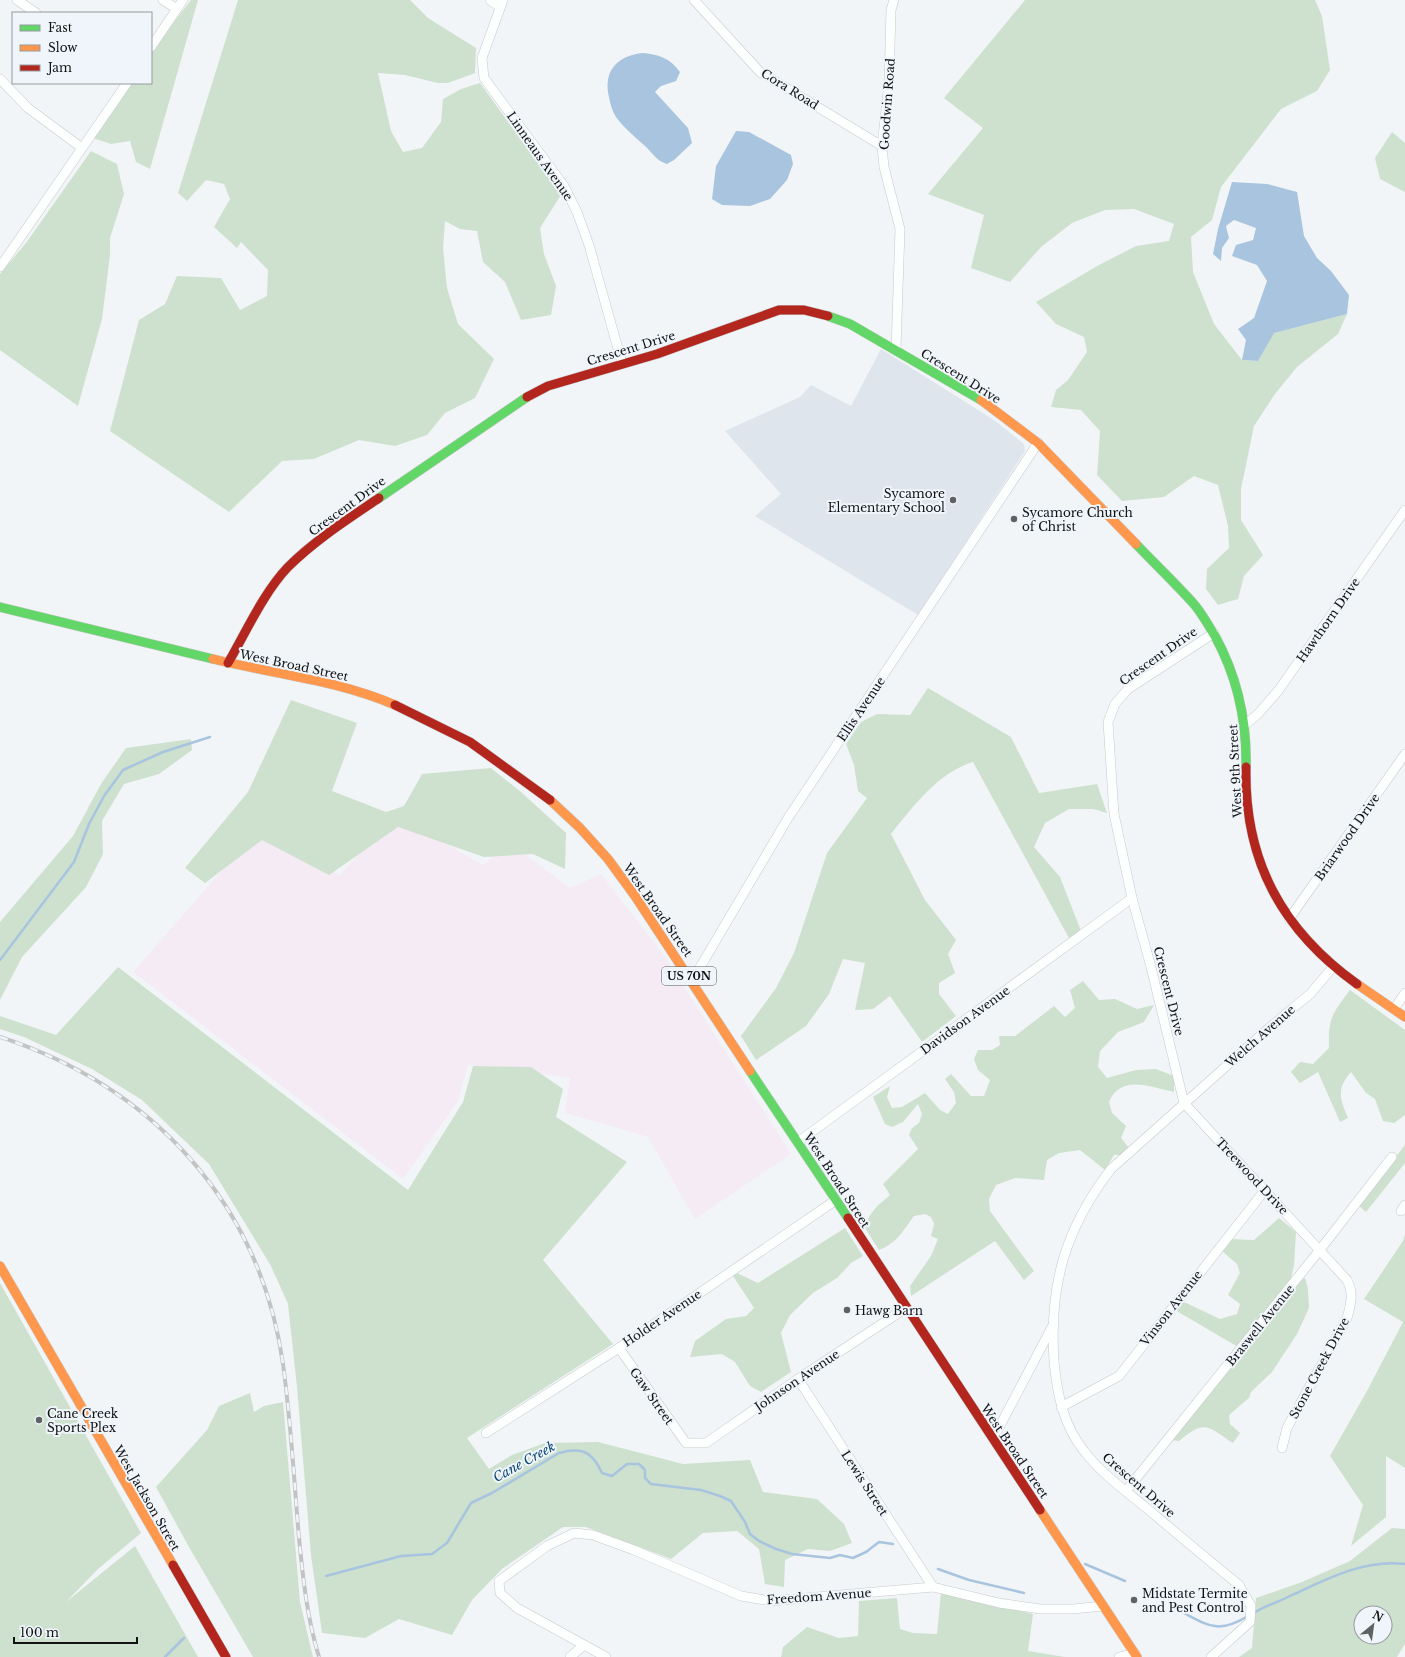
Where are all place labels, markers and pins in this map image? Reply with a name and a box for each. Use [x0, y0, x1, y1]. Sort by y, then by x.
place label: Sycamore Elementary School [828, 486, 945, 515]
marker: Sycamore Elementary School [948, 495, 958, 505]
place label: Sycamore Church of Christ [1022, 505, 1133, 534]
marker: Sycamore Church of Christ [1009, 514, 1019, 524]
place label: Hawg Barn [855, 1303, 923, 1318]
marker: Hawg Barn [842, 1305, 852, 1315]
place label: Cane Creek Sports Plex [47, 1406, 119, 1435]
marker: Cane Creek Sports Plex [34, 1415, 44, 1425]
place label: Midstate Termite and Pest Control [1142, 1586, 1248, 1615]
marker: Midstate Termite and Pest Control [1129, 1595, 1139, 1605]

